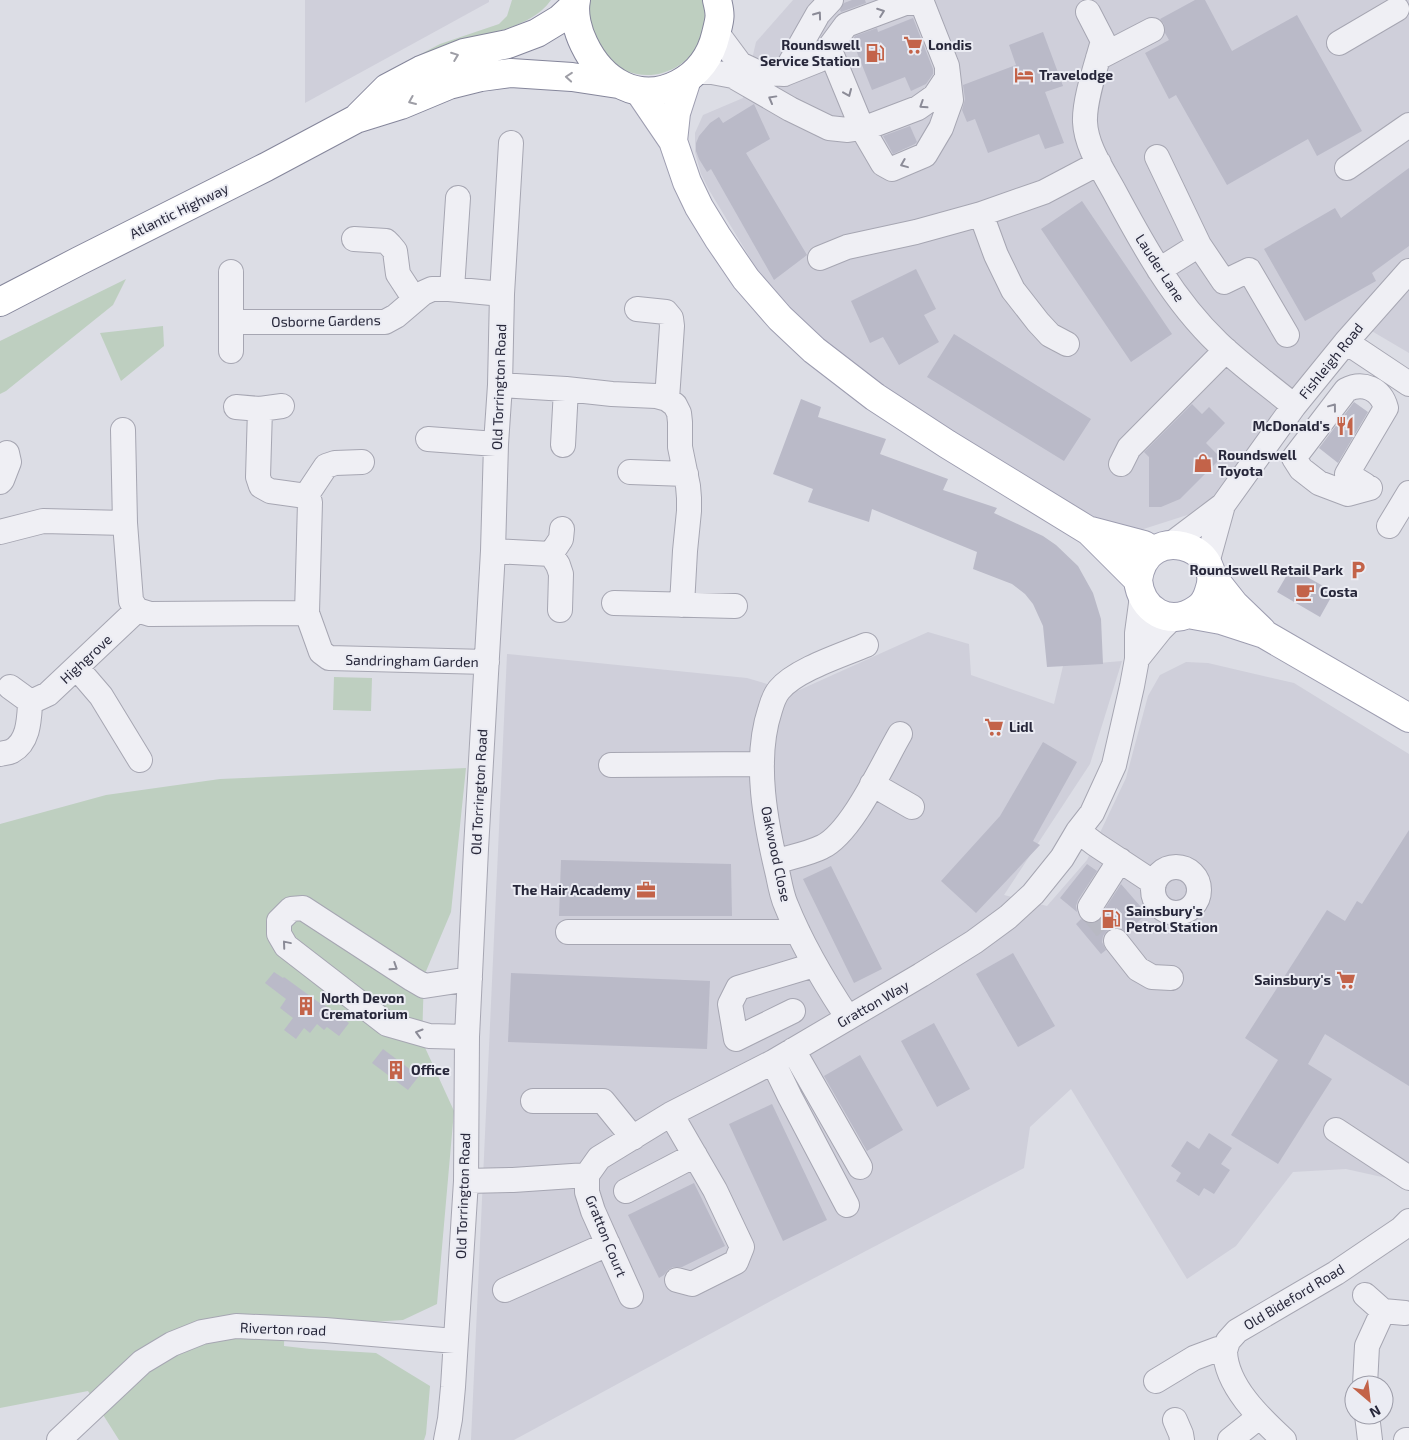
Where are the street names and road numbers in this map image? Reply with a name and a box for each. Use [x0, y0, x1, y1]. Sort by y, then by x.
street label: Atlantic Highway [127, 179, 232, 242]
street label: Lauder Lane [1132, 231, 1189, 305]
street label: Osborne Gardens [271, 311, 381, 330]
street label: Fishleigh Road [1295, 319, 1366, 402]
street label: Old Torrington Road [488, 324, 509, 450]
street label: Highgrove [56, 630, 115, 687]
street label: Sandringham Garden [345, 651, 479, 670]
street label: Old Torrington Road [467, 728, 490, 855]
street label: Oakwood Close [758, 804, 795, 903]
street label: Gratton Way [834, 976, 912, 1031]
street label: Old Torrington Road [452, 1133, 473, 1259]
street label: Gratton Court [582, 1192, 631, 1279]
street label: Old Bideford Road [1240, 1260, 1347, 1333]
street label: Riverton road [240, 1319, 326, 1338]

